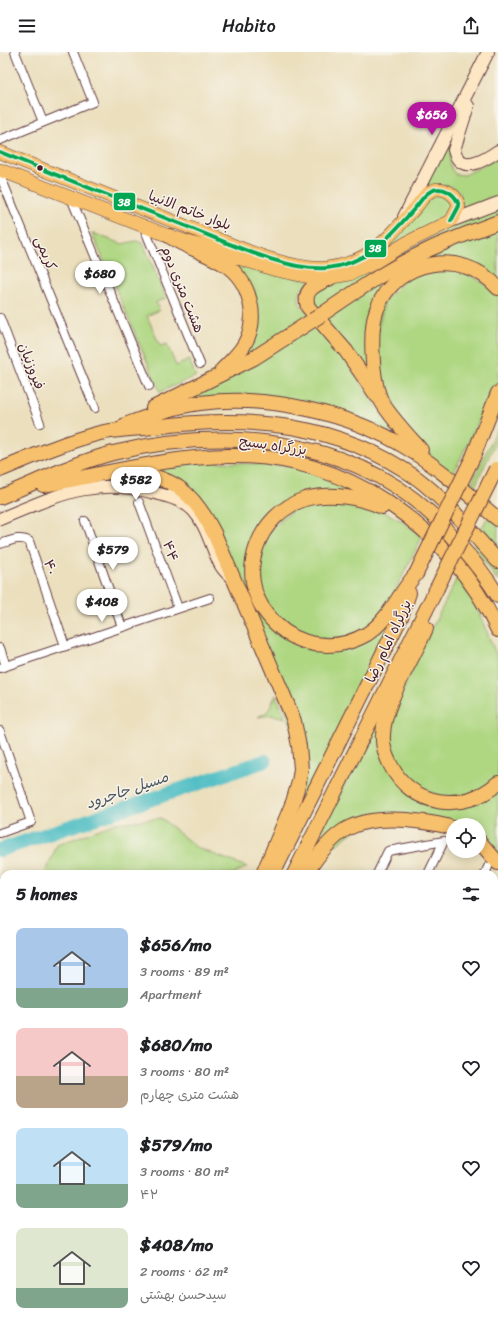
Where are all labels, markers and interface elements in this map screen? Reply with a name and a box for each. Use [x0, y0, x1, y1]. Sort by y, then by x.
text: Habito [222, 10, 276, 42]
icon: menu [16, 15, 38, 37]
icon: share [460, 15, 482, 37]
pin: $656 [408, 102, 456, 136]
text: $656 [416, 103, 448, 126]
unlabelled marker [35, 163, 45, 173]
street label: بلوار خاتم الانبیا [145, 183, 235, 238]
line badge: 38 [113, 192, 136, 211]
text: 38 [117, 193, 131, 212]
street label: کریمی [27, 232, 64, 274]
line badge: 38 [364, 239, 387, 258]
text: 38 [368, 239, 382, 258]
street label: هشت متری دوم [154, 242, 211, 337]
pin: $680 [76, 261, 124, 295]
text: $680 [84, 262, 116, 285]
street label: فیروزنیان [11, 339, 52, 393]
street label: بزرگراه بسیج [238, 428, 308, 463]
pin: $582 [112, 467, 160, 501]
text: $582 [120, 468, 152, 491]
pin: $579 [89, 537, 137, 571]
street label: ۴۴ [155, 537, 186, 565]
text: $579 [97, 538, 129, 561]
street label: ۴۰ [36, 556, 65, 578]
pin: $408 [78, 589, 126, 623]
text: $408 [86, 590, 118, 613]
street label: بزرگراه امام رضا [358, 595, 419, 687]
water label: مسیل جاجرود [82, 764, 172, 816]
map controls [446, 818, 486, 858]
button: locate [446, 818, 486, 858]
text: 5 homes [16, 879, 77, 909]
icon: filters [460, 883, 482, 905]
text: $656/mo [140, 930, 211, 960]
icon: home [48, 944, 96, 992]
icon: heart [460, 957, 482, 979]
text: 3 rooms · 89 m² [140, 960, 229, 983]
text: Apartment [140, 983, 201, 1006]
text: $680/mo [140, 1030, 212, 1060]
icon: home [48, 1044, 96, 1092]
icon: heart [460, 1057, 482, 1079]
text: 3 rooms · 80 m² [140, 1060, 229, 1083]
text: هشت متری چهارم [140, 1083, 239, 1106]
text: $579/mo [140, 1130, 212, 1160]
icon: home [48, 1144, 96, 1192]
icon: heart [460, 1157, 482, 1179]
text: 3 rooms · 80 m² [140, 1160, 229, 1183]
text: ۴۲ [140, 1183, 159, 1206]
text: $408/mo [140, 1230, 213, 1260]
icon: home [48, 1244, 96, 1292]
icon: heart [460, 1257, 482, 1279]
text: 2 rooms · 62 m² [140, 1260, 228, 1283]
text: سیدحسن بهشتی [140, 1283, 226, 1306]

